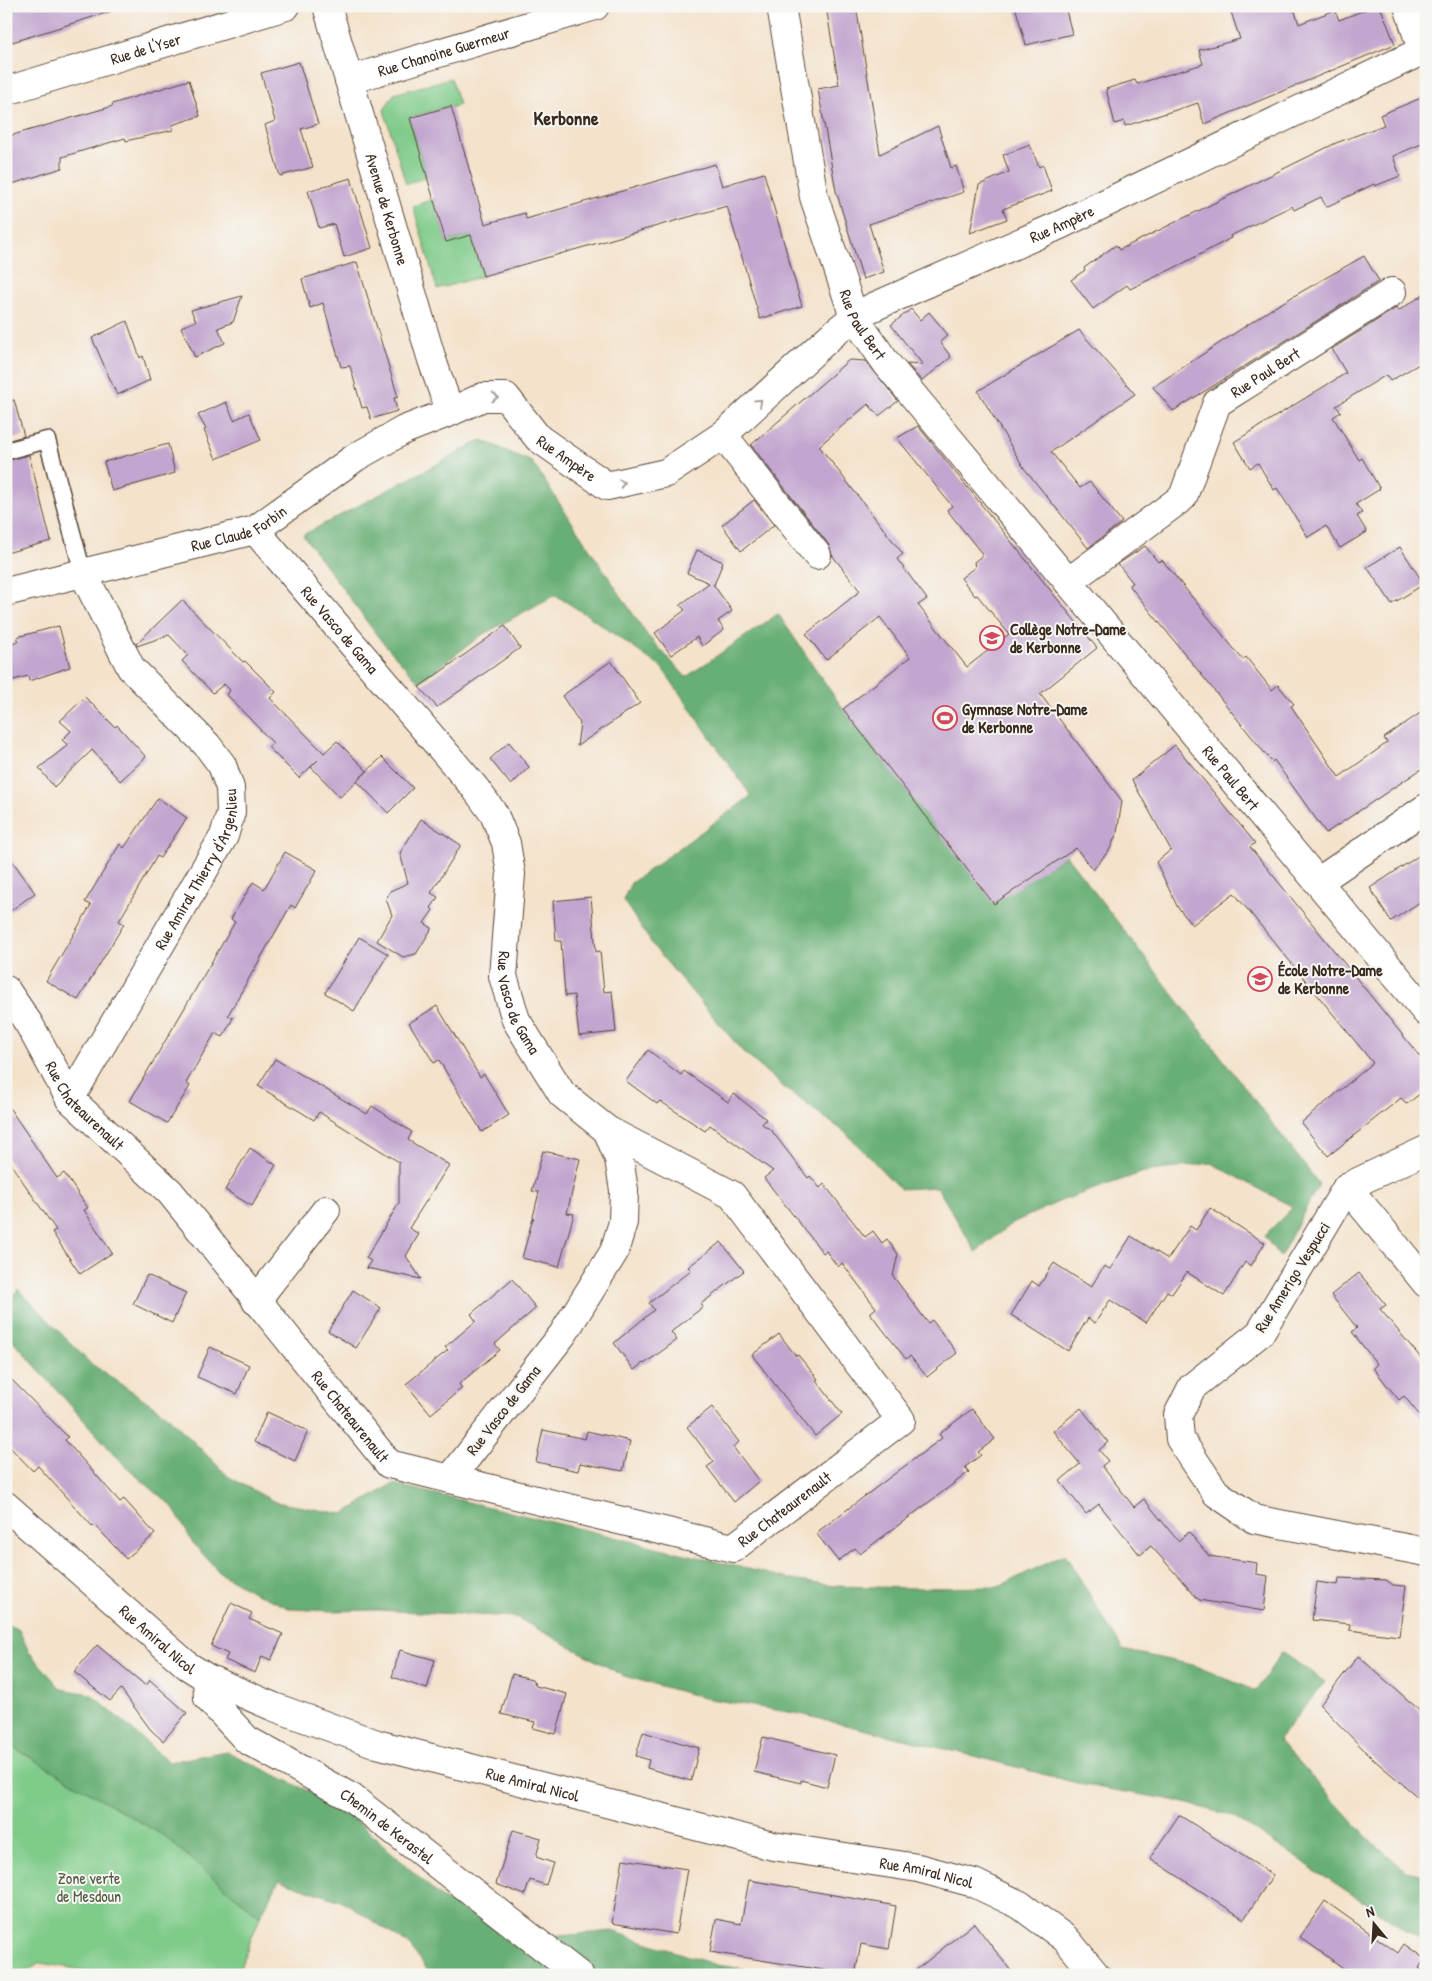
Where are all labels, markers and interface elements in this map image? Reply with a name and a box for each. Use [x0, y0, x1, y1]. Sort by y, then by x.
street label: Rue Chanoine Guermeur [375, 21, 512, 82]
street label: Rue de l'Yser [108, 27, 184, 70]
district label: Kerbonne [533, 105, 599, 131]
street label: Avenue de Kerbonne [360, 151, 414, 268]
street label: Rue Ampère [1026, 199, 1098, 248]
street label: Rue Paul Bert [835, 287, 892, 364]
street label: Rue Paul Bert [1226, 342, 1305, 403]
one-way arrow [492, 392, 499, 402]
one-way arrow [754, 399, 763, 408]
street label: Rue Ampère [532, 430, 602, 487]
one-way arrow [617, 478, 626, 489]
street label: Rue Claude Forbin [189, 500, 291, 557]
street label: Rue Vasco de Gama [296, 581, 384, 678]
place label: Collège Notre-Dame de Kerbonne [1010, 618, 1127, 658]
school or university icon: Collège Notre-Dame de Kerbonne [979, 625, 1005, 651]
place label: Gymnase Notre-Dame de Kerbonne [962, 698, 1088, 738]
sports icon: Gymnase Notre-Dame de Kerbonne [932, 705, 958, 731]
street label: Rue Paul Bert [1198, 741, 1265, 815]
street label: Rue Amiral Thierry d'Argenlieu [149, 788, 242, 953]
street label: Rue Vasco de Gama [492, 950, 546, 1058]
place label: École Notre-Dame de Kerbonne [1278, 959, 1383, 999]
school or university icon: École Notre-Dame de Kerbonne [1247, 966, 1273, 992]
street label: Rue Chateaurenault [40, 1057, 130, 1156]
street label: Rue Amerigo Vespucci [1249, 1218, 1335, 1336]
street label: Rue Vasco de Gama [461, 1360, 545, 1460]
street label: Rue Chateaurenault [307, 1366, 395, 1467]
street label: Rue Chateaurenault [733, 1466, 836, 1552]
street label: Rue Amiral Nicol [115, 1600, 201, 1680]
street label: Rue Amiral Nicol [484, 1762, 582, 1807]
street label: Chemin de Kerastel [336, 1783, 439, 1869]
street label: Rue Amiral Nicol [878, 1851, 977, 1894]
park label: Zone verte de Mesdoun [57, 1867, 121, 1907]
north arrow [1350, 1898, 1400, 1948]
text: N [1363, 1901, 1377, 1921]

